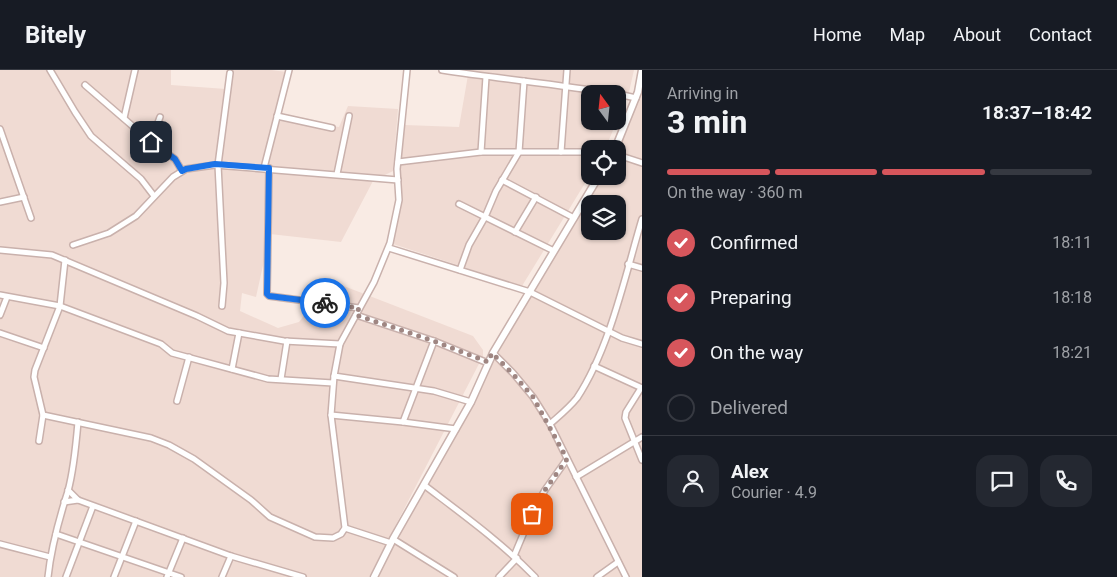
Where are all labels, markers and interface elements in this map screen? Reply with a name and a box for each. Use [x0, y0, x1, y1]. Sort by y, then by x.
text: Bitely [25, 21, 86, 49]
text: Home [813, 24, 862, 45]
text: Map [890, 24, 925, 45]
text: About [953, 24, 1001, 45]
text: Contact [1029, 24, 1092, 45]
text: Arriving in [667, 84, 738, 103]
north arrow [581, 85, 626, 130]
map controls [581, 85, 626, 240]
text: 18:37–18:42 [982, 101, 1092, 124]
text: 3 min [667, 103, 747, 141]
pin [130, 121, 172, 163]
icon: home [137, 128, 165, 156]
button: locate [581, 140, 626, 185]
text: On the way · 360 m [667, 183, 803, 202]
button: layers [581, 195, 626, 240]
icon: check [667, 229, 695, 257]
text: Confirmed [710, 231, 798, 254]
text: 18:11 [1052, 233, 1092, 252]
courier [300, 278, 350, 328]
icon: check [667, 284, 695, 312]
text: Preparing [710, 286, 792, 309]
text: 18:18 [1052, 288, 1092, 307]
icon: bike [311, 289, 339, 317]
icon: check [667, 339, 695, 367]
text: On the way [710, 341, 803, 364]
text: 18:21 [1052, 343, 1092, 362]
text: Delivered [710, 396, 788, 419]
button: person [667, 455, 719, 507]
button: chat [976, 455, 1028, 507]
button: phone [1040, 455, 1092, 507]
text: Alex [731, 460, 769, 483]
text: Courier · 4.9 [731, 483, 817, 502]
pin [511, 493, 553, 535]
icon: bag [518, 500, 546, 528]

